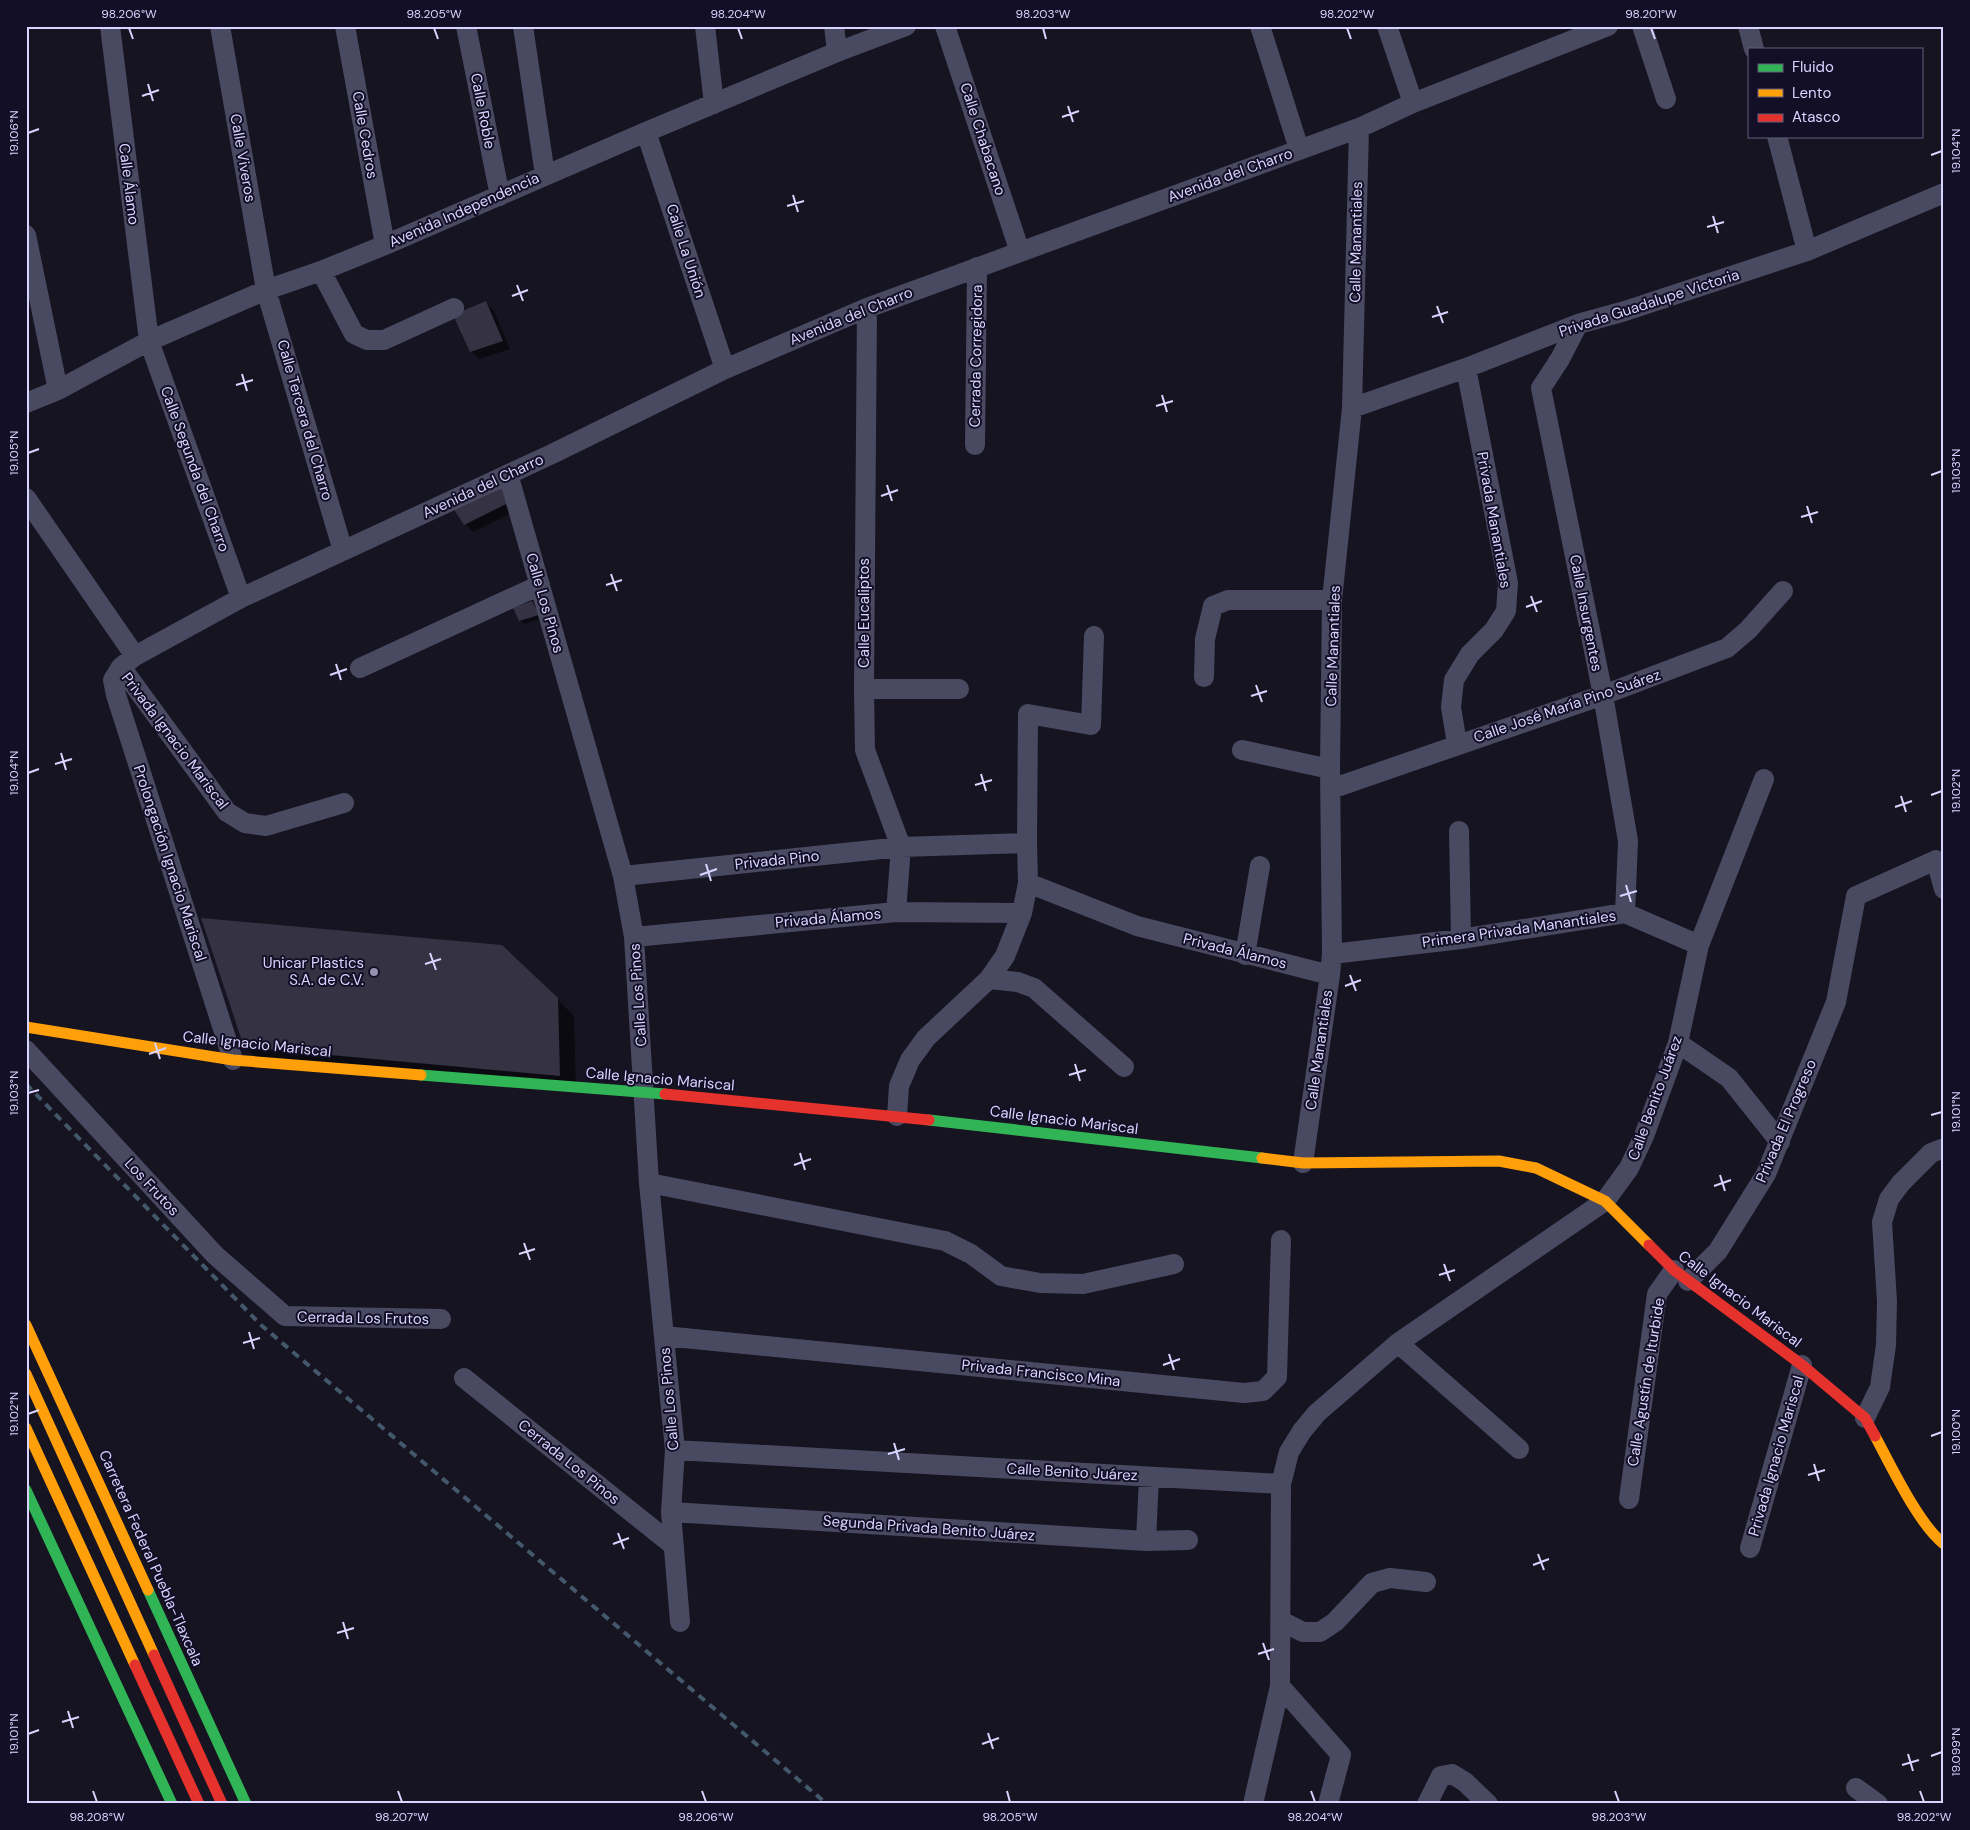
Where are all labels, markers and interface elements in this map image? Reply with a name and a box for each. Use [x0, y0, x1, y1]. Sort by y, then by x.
text: 98.206°W [101, 6, 157, 22]
text: 98.205°W [406, 6, 462, 22]
text: 98.204°W [710, 6, 766, 22]
text: 98.203°W [1016, 6, 1071, 22]
text: 98.202°W [1320, 6, 1375, 22]
text: 98.201°W [1625, 6, 1677, 22]
legend [1748, 48, 1922, 138]
text: Fluido [1792, 57, 1834, 77]
street label: Calle Roble [466, 71, 500, 151]
street label: Calle Chabacano [955, 80, 1011, 198]
text: Lento [1792, 83, 1831, 103]
street label: Calle Cedros [347, 90, 383, 180]
text: Atasco [1792, 107, 1840, 127]
text: 19.106°N [6, 111, 22, 155]
street label: Calle Viveros [225, 112, 261, 204]
text: 19.104°N [1948, 129, 1964, 173]
street label: Calle Álamo [114, 142, 144, 226]
street label: Avenida del Charro [1165, 143, 1295, 207]
street label: Avenida Independencia [386, 168, 542, 252]
street label: Calle Manantiales [1345, 181, 1367, 303]
street label: Calle La Unión [661, 201, 711, 301]
street label: Privada Guadalupe Victoria [1556, 264, 1742, 342]
street label: Avenida del Charro [786, 282, 916, 350]
street label: Cerrada Corregidora [965, 284, 987, 428]
street label: Calle Tercera del Charro [272, 337, 338, 503]
street label: Calle Segunda del Charro [156, 383, 234, 555]
text: 19.105°N [6, 431, 22, 475]
street label: Avenida del Charro [419, 449, 547, 523]
text: 19.103°N [1948, 449, 1964, 493]
street label: Privada Manantiales [1472, 450, 1516, 590]
street label: Calle Los Pinos [521, 551, 569, 655]
street label: Calle Insurgentes [1565, 553, 1607, 673]
street label: Calle Eucaliptos [854, 558, 874, 668]
street label: Calle Manantiales [1321, 585, 1345, 707]
street label: Calle José María Pino Suárez [1471, 665, 1663, 747]
street label: Privada Ignacio Mariscal [117, 669, 233, 813]
text: 19.104°N [6, 751, 22, 795]
street label: Prolongación Ignacio Mariscal [129, 762, 211, 964]
text: 19.102°N [1948, 769, 1964, 813]
street label: Privada Pino [734, 846, 820, 874]
street label: Privada Álamos [774, 903, 882, 933]
street label: Primera Privada Manantiales [1421, 905, 1617, 953]
street label: Privada Álamos [1181, 928, 1289, 974]
street label: Calle Los Pinos [624, 943, 652, 1047]
place label: Unicar Plastics S.A. de C.V. [263, 953, 364, 990]
marker: Unicar Plastics S.A. de C.V. [368, 966, 380, 978]
street label: Calle Manantiales [1301, 989, 1337, 1111]
street label: Calle Ignacio Mariscal [182, 1026, 332, 1062]
street label: Calle Benito Juárez [1623, 1033, 1687, 1163]
street label: Privada El Progreso [1751, 1056, 1821, 1186]
street label: Calle Ignacio Mariscal [585, 1063, 735, 1095]
text: 19.103°N [6, 1071, 22, 1115]
text: 19.101°N [1948, 1091, 1964, 1133]
street label: Calle Ignacio Mariscal [989, 1101, 1139, 1139]
street label: Los Frutos [120, 1154, 184, 1220]
street label: Calle Ignacio Mariscal [1674, 1246, 1806, 1352]
street label: Calle Agustín de Iturbide [1623, 1296, 1669, 1468]
street label: Cerrada Los Frutos [297, 1307, 429, 1329]
street label: Calle Los Pinos [655, 1347, 683, 1451]
street label: Privada Francisco Mina [961, 1355, 1121, 1391]
street label: Privada Ignacio Mariscal [1743, 1373, 1809, 1539]
text: 19.102°N [6, 1392, 22, 1436]
text: 19.100°N [1948, 1409, 1964, 1455]
street label: Cerrada Los Pinos [514, 1415, 624, 1509]
street label: Carretera Federal Puebla-Tlaxcala [94, 1447, 208, 1669]
street label: Calle Benito Juárez [1006, 1459, 1138, 1485]
street label: Segunda Privada Benito Juárez [822, 1511, 1036, 1545]
text: 19.101°N [6, 1713, 22, 1755]
text: 19.099°N [1948, 1728, 1964, 1776]
text: 98.208°W [69, 1809, 125, 1825]
text: 98.207°W [375, 1809, 429, 1825]
text: 98.206°W [678, 1809, 734, 1825]
text: 98.205°W [982, 1809, 1038, 1825]
text: 98.204°W [1287, 1809, 1343, 1825]
text: 98.203°W [1592, 1809, 1647, 1825]
text: 98.202°W [1897, 1809, 1952, 1825]

